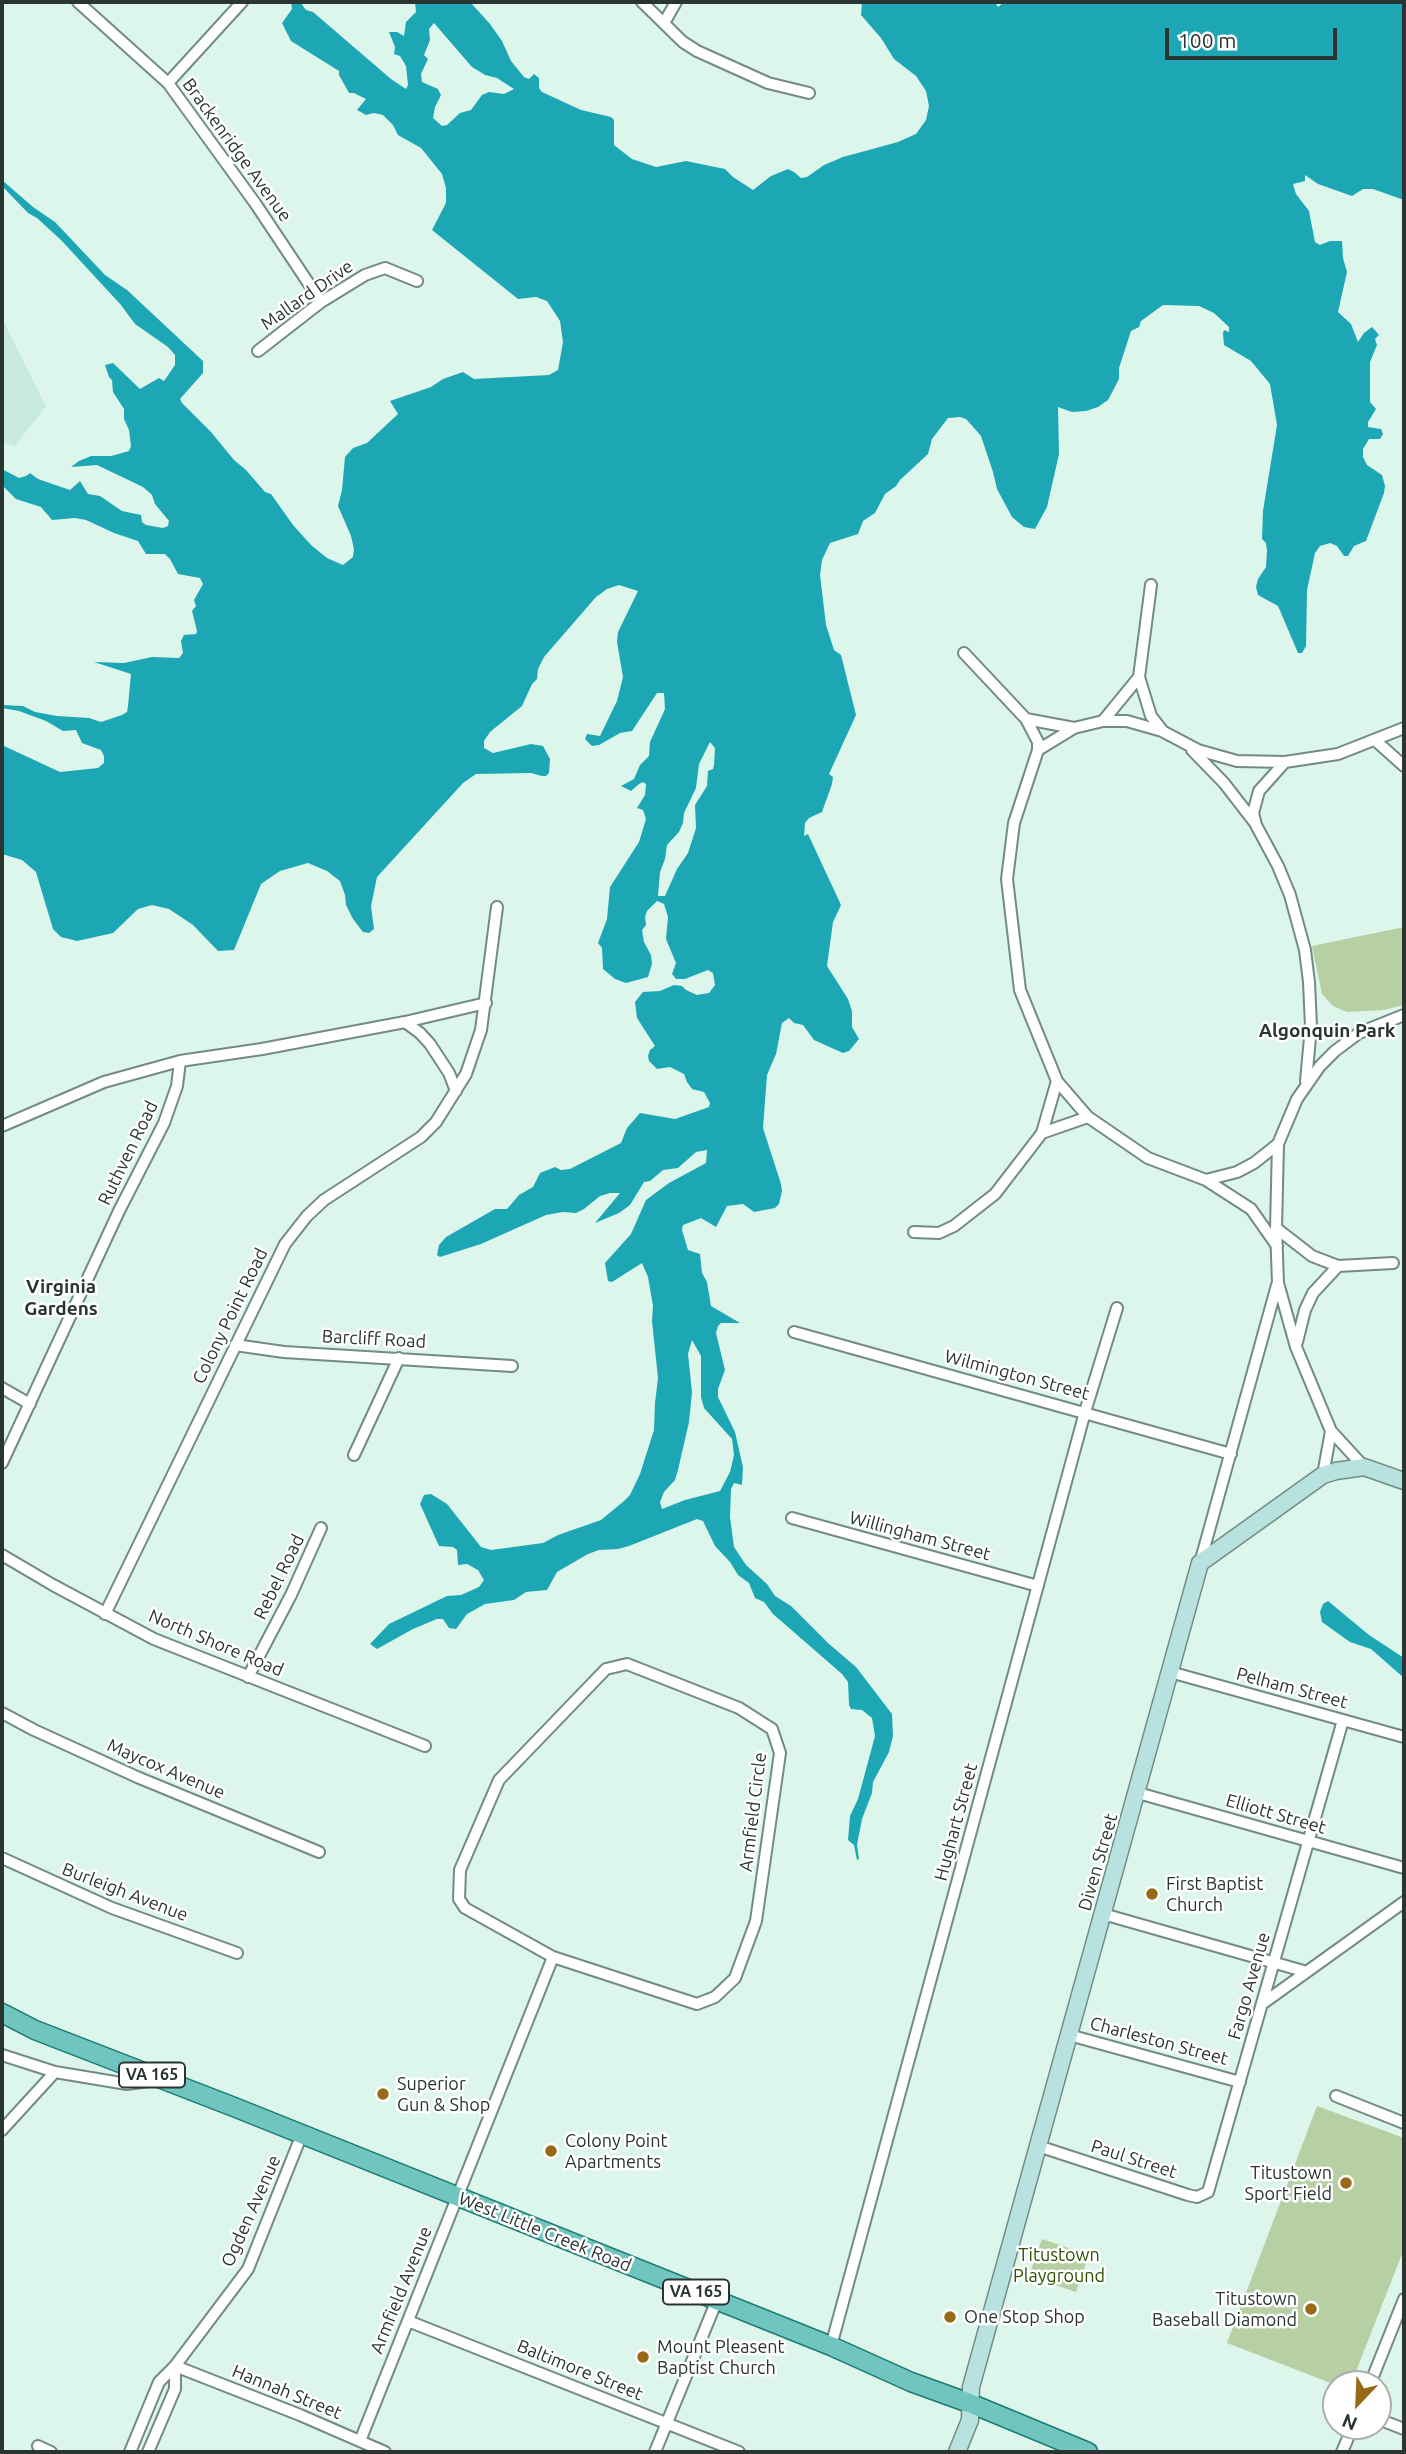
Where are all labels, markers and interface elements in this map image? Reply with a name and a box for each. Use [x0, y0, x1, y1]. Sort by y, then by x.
scale bar [1168, 14, 1340, 58]
text: 100 m [1178, 28, 1236, 52]
street label: Brackenridge Avenue [178, 74, 296, 226]
street label: Mallard Drive [257, 255, 357, 335]
district label: Algonquin Park [1259, 1020, 1395, 1042]
street label: Ruthven Road [93, 1097, 163, 1209]
street label: Colony Point Road [188, 1245, 272, 1387]
district label: Virginia Gardens [24, 1276, 98, 1320]
street label: Barcliff Road [321, 1325, 427, 1353]
street label: Wilmington Street [942, 1345, 1092, 1405]
street label: Willingham Street [847, 1507, 993, 1565]
street label: Rebel Road [249, 1531, 309, 1623]
street label: North Shore Road [145, 1605, 287, 1681]
street label: Pelham Street [1234, 1663, 1350, 1713]
street label: Maycox Avenue [104, 1734, 228, 1804]
street label: Armfield Circle [735, 1751, 771, 1873]
street label: Hughart Street [930, 1761, 982, 1883]
street label: Elliott Street [1224, 1789, 1328, 1839]
street label: Diven Street [1074, 1811, 1122, 1913]
street label: Burleigh Avenue [59, 1858, 191, 1926]
place label: First Baptist Church [1166, 1873, 1263, 1916]
marker: First Baptist Church [1144, 1886, 1160, 1902]
street label: Fargo Avenue [1223, 1930, 1275, 2042]
street label: Charleston Street [1088, 2012, 1230, 2070]
road number: VA 165 [119, 2062, 185, 2088]
place label: Superior Gun & Shop [397, 2073, 490, 2116]
marker: Superior Gun & Shop [375, 2086, 391, 2102]
place label: Colony Point Apartments [565, 2130, 668, 2172]
street label: Paul Street [1088, 2135, 1180, 2183]
marker: Colony Point Apartments [543, 2143, 559, 2159]
street label: Ogden Avenue [217, 2152, 285, 2270]
place label: Titustown Sport Field [1244, 2162, 1332, 2204]
marker: Titustown Sport Field [1338, 2175, 1354, 2191]
street label: West Little Creek Road [456, 2187, 634, 2277]
street label: Armfield Avenue [366, 2223, 436, 2357]
park label: Titustown Playground [1013, 2244, 1105, 2286]
road number: VA 165 [663, 2280, 729, 2304]
place label: Titustown Baseball Diamond [1152, 2288, 1297, 2330]
marker: Titustown Baseball Diamond [1303, 2301, 1319, 2317]
place label: One Stop Shop [964, 2306, 1085, 2328]
marker: One Stop Shop [942, 2309, 958, 2325]
street label: Baltimore Street [514, 2335, 646, 2405]
place label: Mount Pleasent Baptist Church [657, 2336, 785, 2378]
marker: Mount Pleasent Baptist Church [635, 2349, 651, 2365]
street label: Hannah Street [229, 2360, 345, 2424]
north arrow [1322, 2370, 1392, 2440]
text: N [1339, 2410, 1360, 2435]

